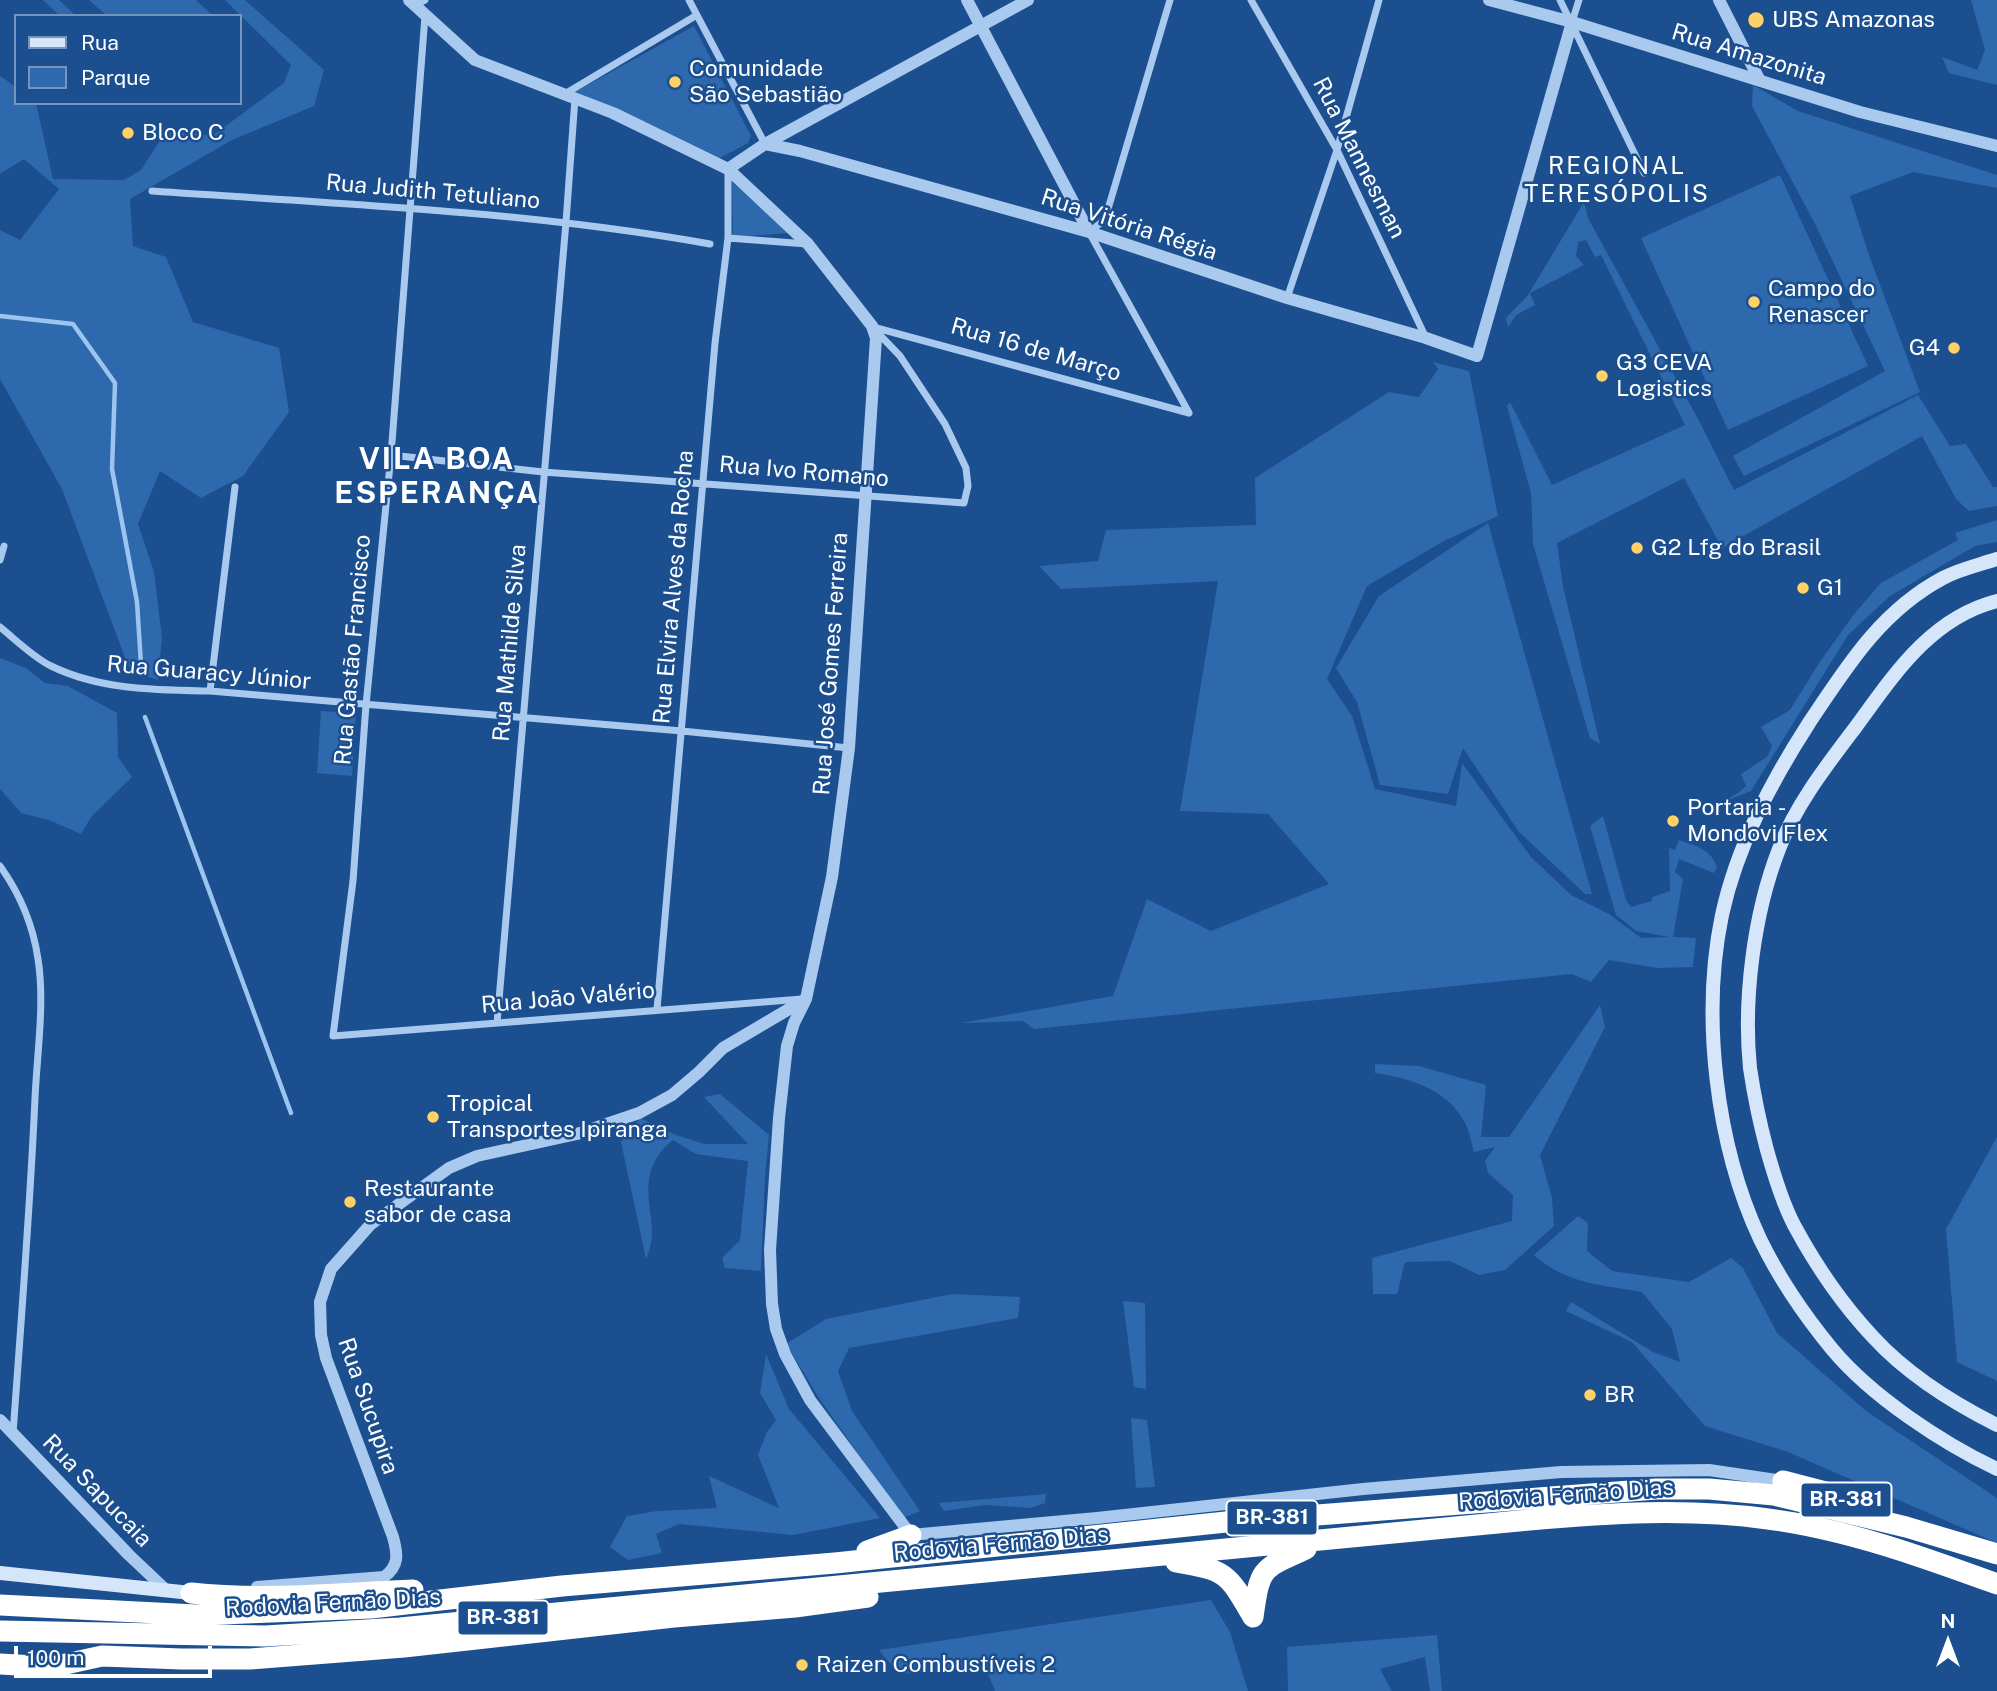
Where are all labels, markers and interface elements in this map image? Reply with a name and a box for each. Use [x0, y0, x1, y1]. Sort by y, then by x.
place label: UBS Amazonas [1772, 6, 1935, 34]
marker: UBS Amazonas [1746, 10, 1766, 30]
legend [14, 14, 242, 105]
street label: Rua Amazonita [1668, 18, 1830, 92]
text: Rua [81, 30, 119, 55]
place label: Comunidade São Sebastião [689, 55, 842, 109]
text: Parque [81, 65, 150, 90]
street label: Rua Mannesman [1307, 73, 1411, 243]
marker: Comunidade São Sebastião [667, 74, 683, 90]
place label: Bloco C [142, 119, 224, 147]
marker: Bloco C [120, 125, 136, 141]
district label: REGIONAL TERESÓPOLIS [1526, 153, 1708, 209]
street label: Rua Judith Tetuliano [325, 169, 541, 215]
street label: Rua Vitória Régia [1037, 183, 1221, 267]
place label: Campo do Renascer [1768, 275, 1875, 329]
marker: Campo do Renascer [1746, 294, 1762, 310]
street label: Rua 16 de Março [948, 312, 1124, 388]
place label: G4 [1909, 334, 1940, 362]
marker: G4 [1946, 340, 1962, 356]
place label: G3 CEVA Logistics [1616, 349, 1712, 403]
marker: G3 CEVA Logistics [1594, 368, 1610, 384]
district label: VILA BOA ESPERANÇA [335, 442, 539, 512]
street label: Rua Elvira Alves da Rocha [648, 449, 700, 725]
street label: Rua Ivo Romano [718, 451, 890, 493]
street label: Rua José Gomes Ferreira [808, 532, 854, 796]
street label: Rua Gastão Francisco [329, 534, 377, 766]
place label: G2 Lfg do Brasil [1651, 534, 1822, 562]
marker: G2 Lfg do Brasil [1629, 540, 1645, 556]
street label: Rua Mathilde Silva [488, 543, 532, 743]
place label: G1 [1817, 574, 1843, 602]
marker: G1 [1795, 580, 1811, 596]
street label: Rua Guaracy Júnior [106, 650, 312, 696]
place label: Portaria - Mondovi Flex [1687, 794, 1828, 848]
marker: Portaria - Mondovi Flex [1665, 813, 1681, 829]
street label: Rua João Valério [480, 977, 656, 1019]
place label: Tropical Transportes Ipiranga [447, 1090, 667, 1144]
marker: Tropical Transportes Ipiranga [425, 1109, 441, 1125]
place label: Restaurante sabor de casa [364, 1175, 511, 1229]
marker: Restaurante sabor de casa [342, 1194, 358, 1210]
street label: Rua Sucupira [332, 1334, 404, 1478]
place label: BR [1604, 1381, 1635, 1409]
marker: BR [1582, 1387, 1598, 1403]
street label: Rua Sapucaia [37, 1429, 157, 1553]
street label: Rodovia Fernão Dias [1457, 1474, 1675, 1516]
road number: BR-381 [1800, 1482, 1892, 1518]
road number: BR-381 [1226, 1500, 1318, 1536]
street label: Rodovia Fernão Dias [892, 1521, 1110, 1567]
street label: Rodovia Fernão Dias [224, 1584, 442, 1622]
road number: BR-381 [458, 1600, 548, 1636]
north arrow [1913, 1607, 1983, 1677]
text: N [1941, 1610, 1955, 1632]
scale bar [18, 1632, 215, 1676]
text: 100 m [27, 1645, 84, 1670]
place label: Raizen Combustíveis 2 [816, 1651, 1055, 1679]
marker: Raizen Combustíveis 2 [794, 1657, 810, 1673]

